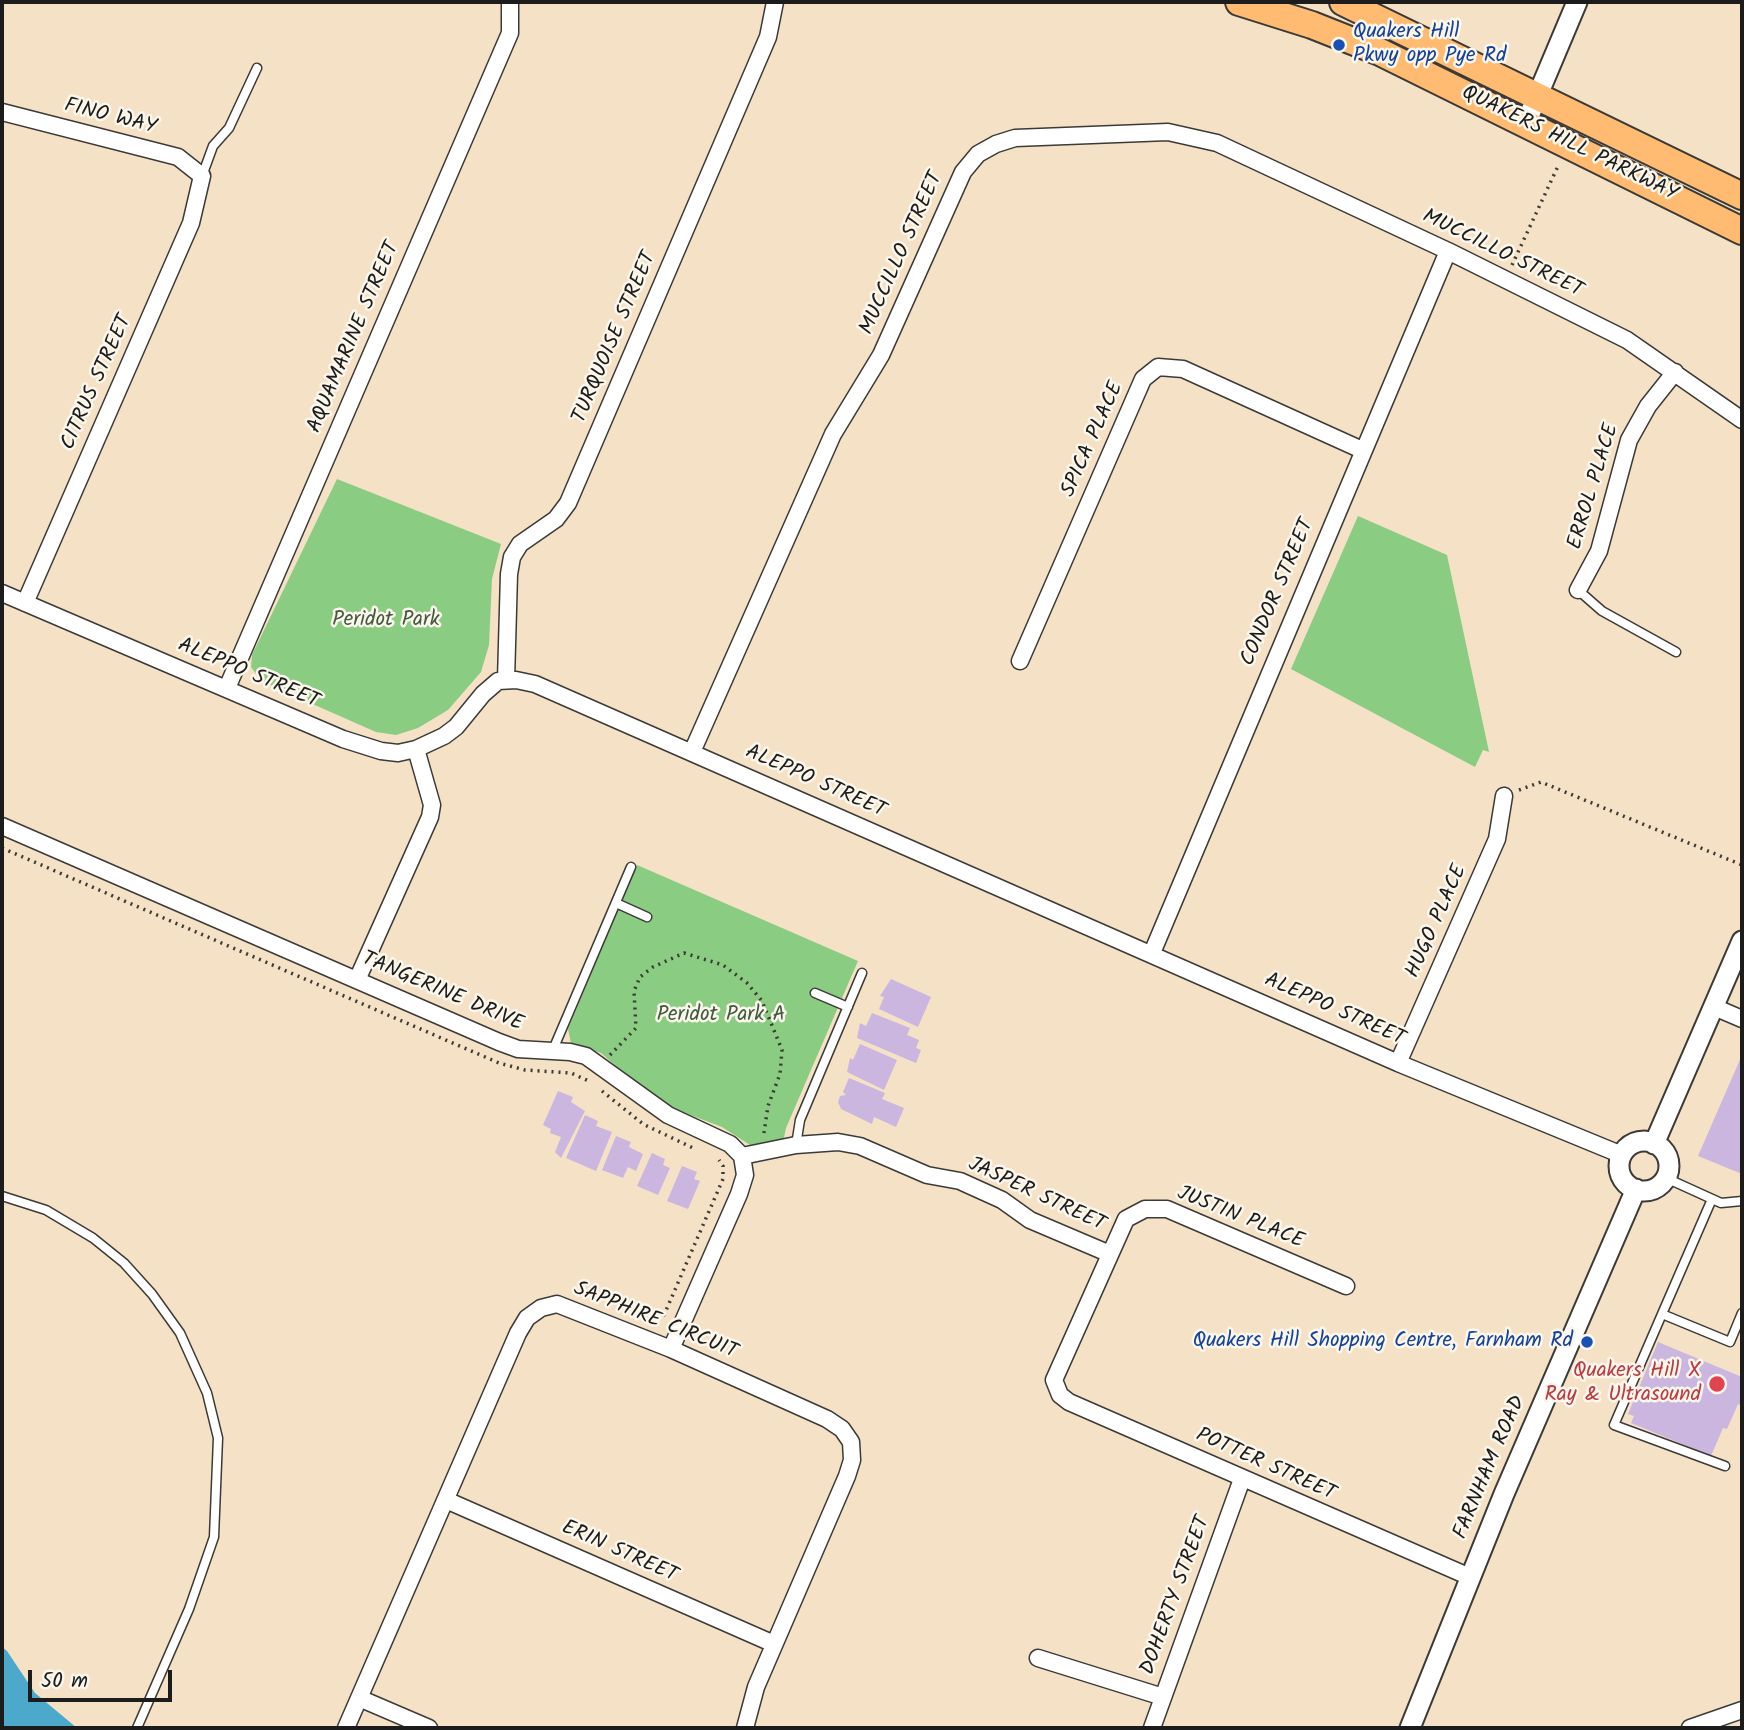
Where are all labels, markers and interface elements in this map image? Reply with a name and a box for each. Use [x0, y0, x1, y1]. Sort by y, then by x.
place label: Quakers Hill Pkwy opp Pye Rd [1353, 20, 1507, 70]
marker: Quakers Hill Pkwy opp Pye Rd [1331, 37, 1347, 53]
street label: QUAKERS HILL PARKWAY [1457, 82, 1681, 208]
street label: FINO WAY [61, 94, 159, 142]
street label: MUCCILLO STREET [856, 169, 950, 339]
street label: MUCCILLO STREET [1418, 205, 1586, 305]
street label: AQUAMARINE STREET [303, 239, 407, 437]
street label: TURQUOISE STREET [568, 248, 664, 428]
street label: CITRUS STREET [57, 312, 139, 454]
street label: SPICA PLACE [1057, 379, 1131, 501]
street label: ERROL PLACE [1564, 421, 1626, 553]
street label: CONDOR STREET [1237, 516, 1321, 670]
park label: Peridot Park [332, 608, 440, 634]
street label: ALEPPO STREET [174, 634, 322, 716]
street label: ALEPPO STREET [741, 741, 889, 825]
street label: HUGO PLACE [1402, 861, 1474, 983]
street label: TANGERINE DRIVE [358, 948, 526, 1038]
street label: ALEPPO STREET [1260, 969, 1408, 1053]
park label: Peridot Park A [657, 1003, 785, 1029]
street label: JASPER STREET [963, 1153, 1109, 1239]
street label: JUSTIN PLACE [1173, 1182, 1307, 1256]
street label: SAPPHIRE CIRCUIT [569, 1278, 741, 1366]
place label: Quakers Hill Shopping Centre, Farnham Rd [1193, 1329, 1573, 1355]
marker: Quakers Hill Shopping Centre, Farnham Rd [1579, 1334, 1595, 1350]
place label: Quakers Hill X Ray & Ultrasound [1545, 1359, 1701, 1409]
marker: Quakers Hill X Ray & Ultrasound [1707, 1374, 1727, 1394]
street label: FARNHAM ROAD [1449, 1392, 1533, 1544]
street label: POTTER STREET [1191, 1424, 1339, 1508]
street label: DOHERTY STREET [1137, 1513, 1217, 1679]
street label: ERIN STREET [557, 1516, 681, 1590]
scale bar [32, 1656, 175, 1700]
text: 50 m [41, 1665, 88, 1698]

